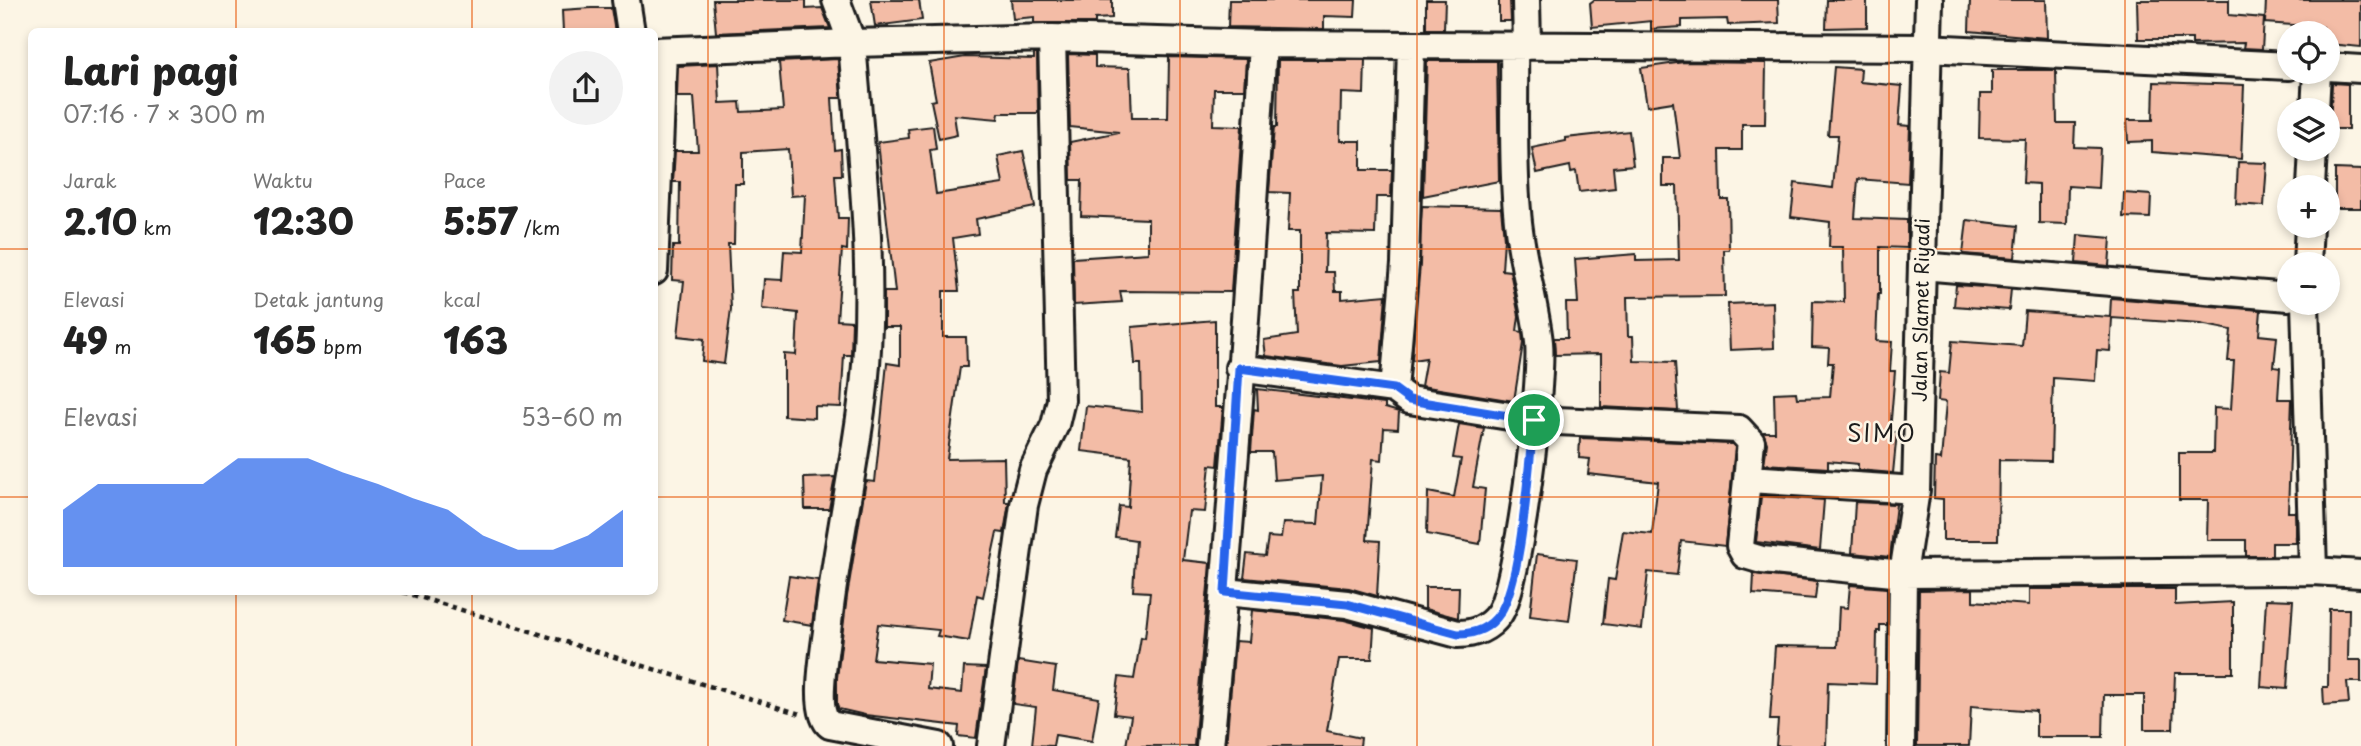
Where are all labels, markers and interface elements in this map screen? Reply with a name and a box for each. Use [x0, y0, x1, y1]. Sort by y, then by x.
map controls [2277, 21, 2340, 315]
button: locate [2277, 21, 2340, 84]
text: Lari pagi [63, 41, 239, 98]
button: share [549, 51, 623, 125]
text: 07:16 · 7 × 300 m [63, 96, 266, 131]
button: layers [2277, 98, 2340, 161]
text: Jarak [63, 166, 117, 194]
text: Waktu [253, 166, 313, 194]
text: Pace [443, 166, 486, 194]
button: + [2277, 175, 2340, 238]
text: 2.10 [63, 194, 137, 247]
text: 12:30 [253, 194, 354, 247]
text: 5:57 [443, 194, 518, 247]
text: km [137, 213, 172, 241]
text: /km [518, 213, 560, 241]
street label: Jalan Slamet Riyadi [1904, 218, 1936, 402]
button: − [2277, 252, 2340, 315]
text: Elevasi [63, 285, 125, 313]
text: Detak jantung [253, 285, 384, 313]
text: kcal [443, 285, 481, 313]
text: 49 [63, 313, 108, 366]
text: 165 [253, 313, 317, 366]
text: 163 [443, 313, 508, 366]
text: m [108, 332, 132, 360]
text: bpm [317, 332, 363, 360]
pin [1504, 390, 1564, 450]
text: Elevasi [63, 399, 138, 434]
text: 53–60 m [521, 399, 623, 434]
icon: arrive [1515, 401, 1553, 439]
district label: SIMO [1847, 415, 1917, 450]

